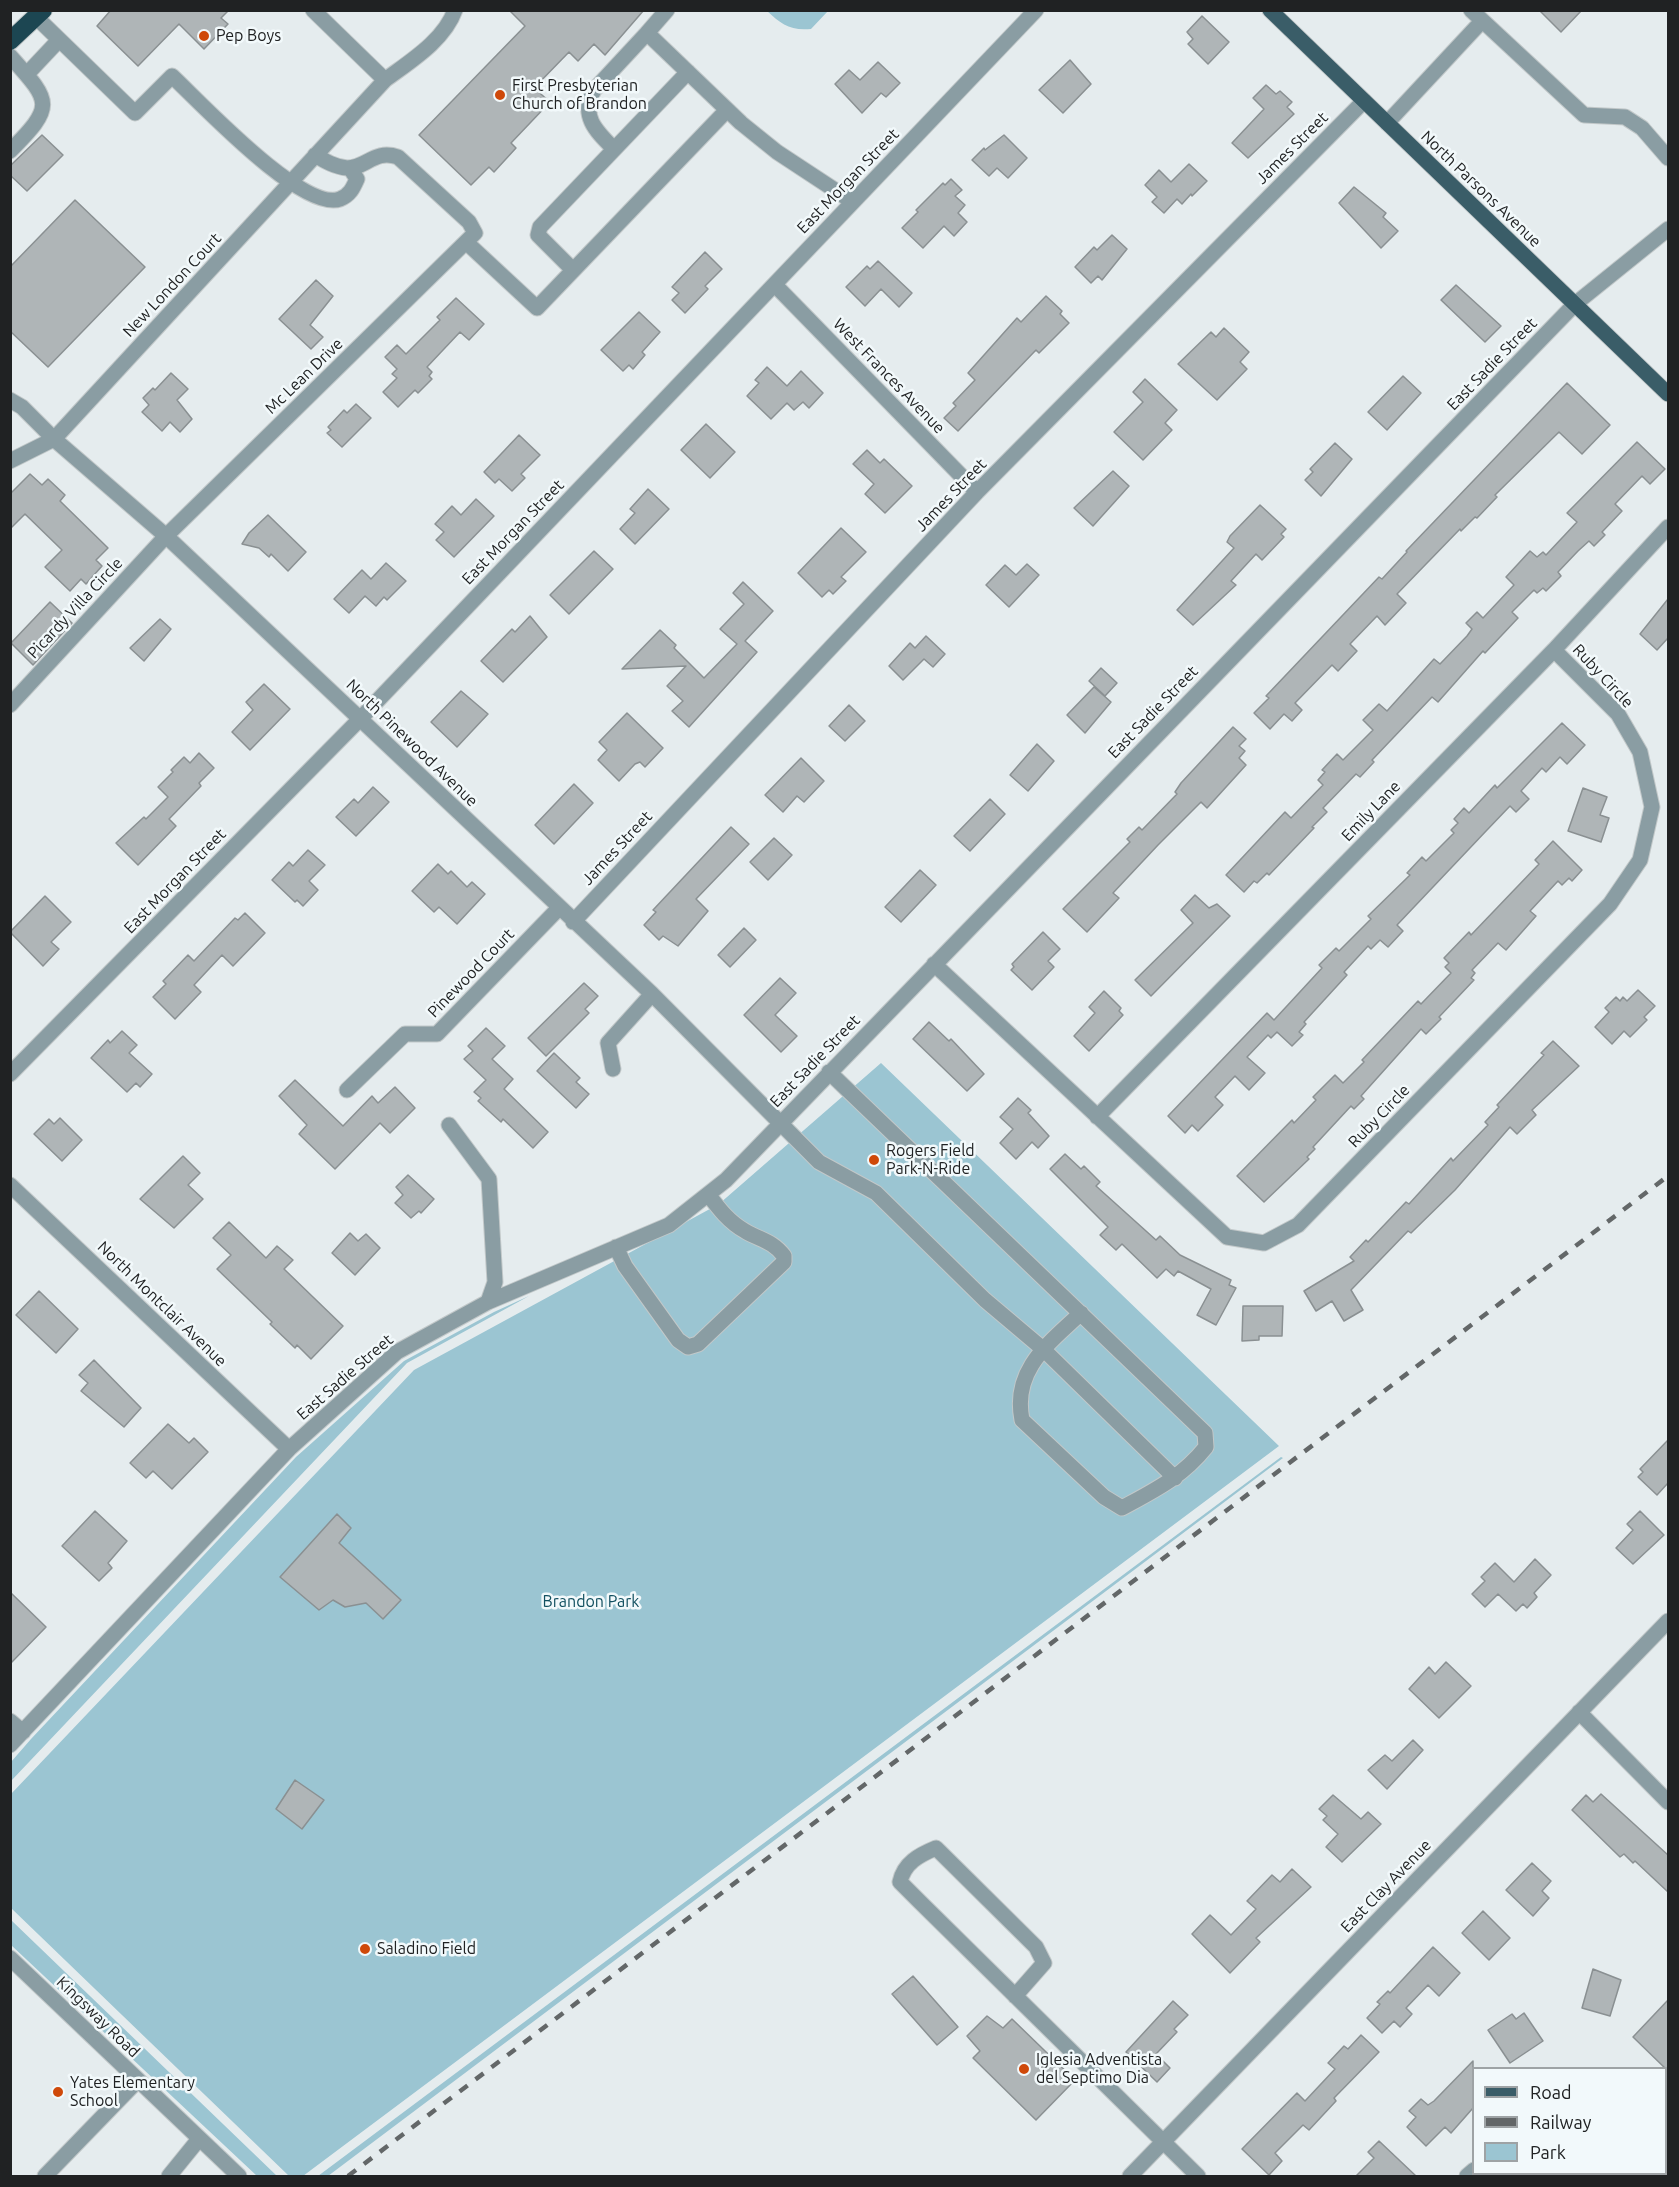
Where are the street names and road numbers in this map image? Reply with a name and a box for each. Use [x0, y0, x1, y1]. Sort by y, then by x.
street label: James Street [1252, 108, 1332, 188]
street label: East Morgan Street [793, 125, 903, 237]
street label: North Parsons Avenue [1417, 127, 1545, 251]
street label: New London Court [119, 229, 225, 341]
street label: West Frances Avenue [829, 314, 949, 438]
street label: East Sadie Street [1443, 314, 1541, 414]
street label: Mc Lean Drive [261, 334, 347, 418]
street label: James Street [911, 455, 991, 535]
street label: East Morgan Street [458, 476, 568, 588]
street label: Picardy Villa Circle [23, 554, 127, 662]
street label: Ruby Circle [1569, 640, 1637, 712]
street label: East Sadie Street [1104, 662, 1202, 762]
street label: North Pinewood Avenue [342, 675, 482, 811]
street label: Emily Lane [1337, 777, 1405, 845]
street label: James Street [578, 807, 656, 889]
street label: East Morgan Street [120, 825, 230, 937]
street label: Pinewood Court [424, 925, 518, 1021]
street label: East Sadie Street [766, 1011, 864, 1111]
street label: Ruby Circle [1344, 1081, 1414, 1151]
street label: North Montclair Avenue [93, 1237, 231, 1371]
street label: East Sadie Street [293, 1330, 397, 1424]
street label: East Clay Avenue [1337, 1836, 1435, 1936]
street label: Kingsway Road [52, 1973, 144, 2061]

